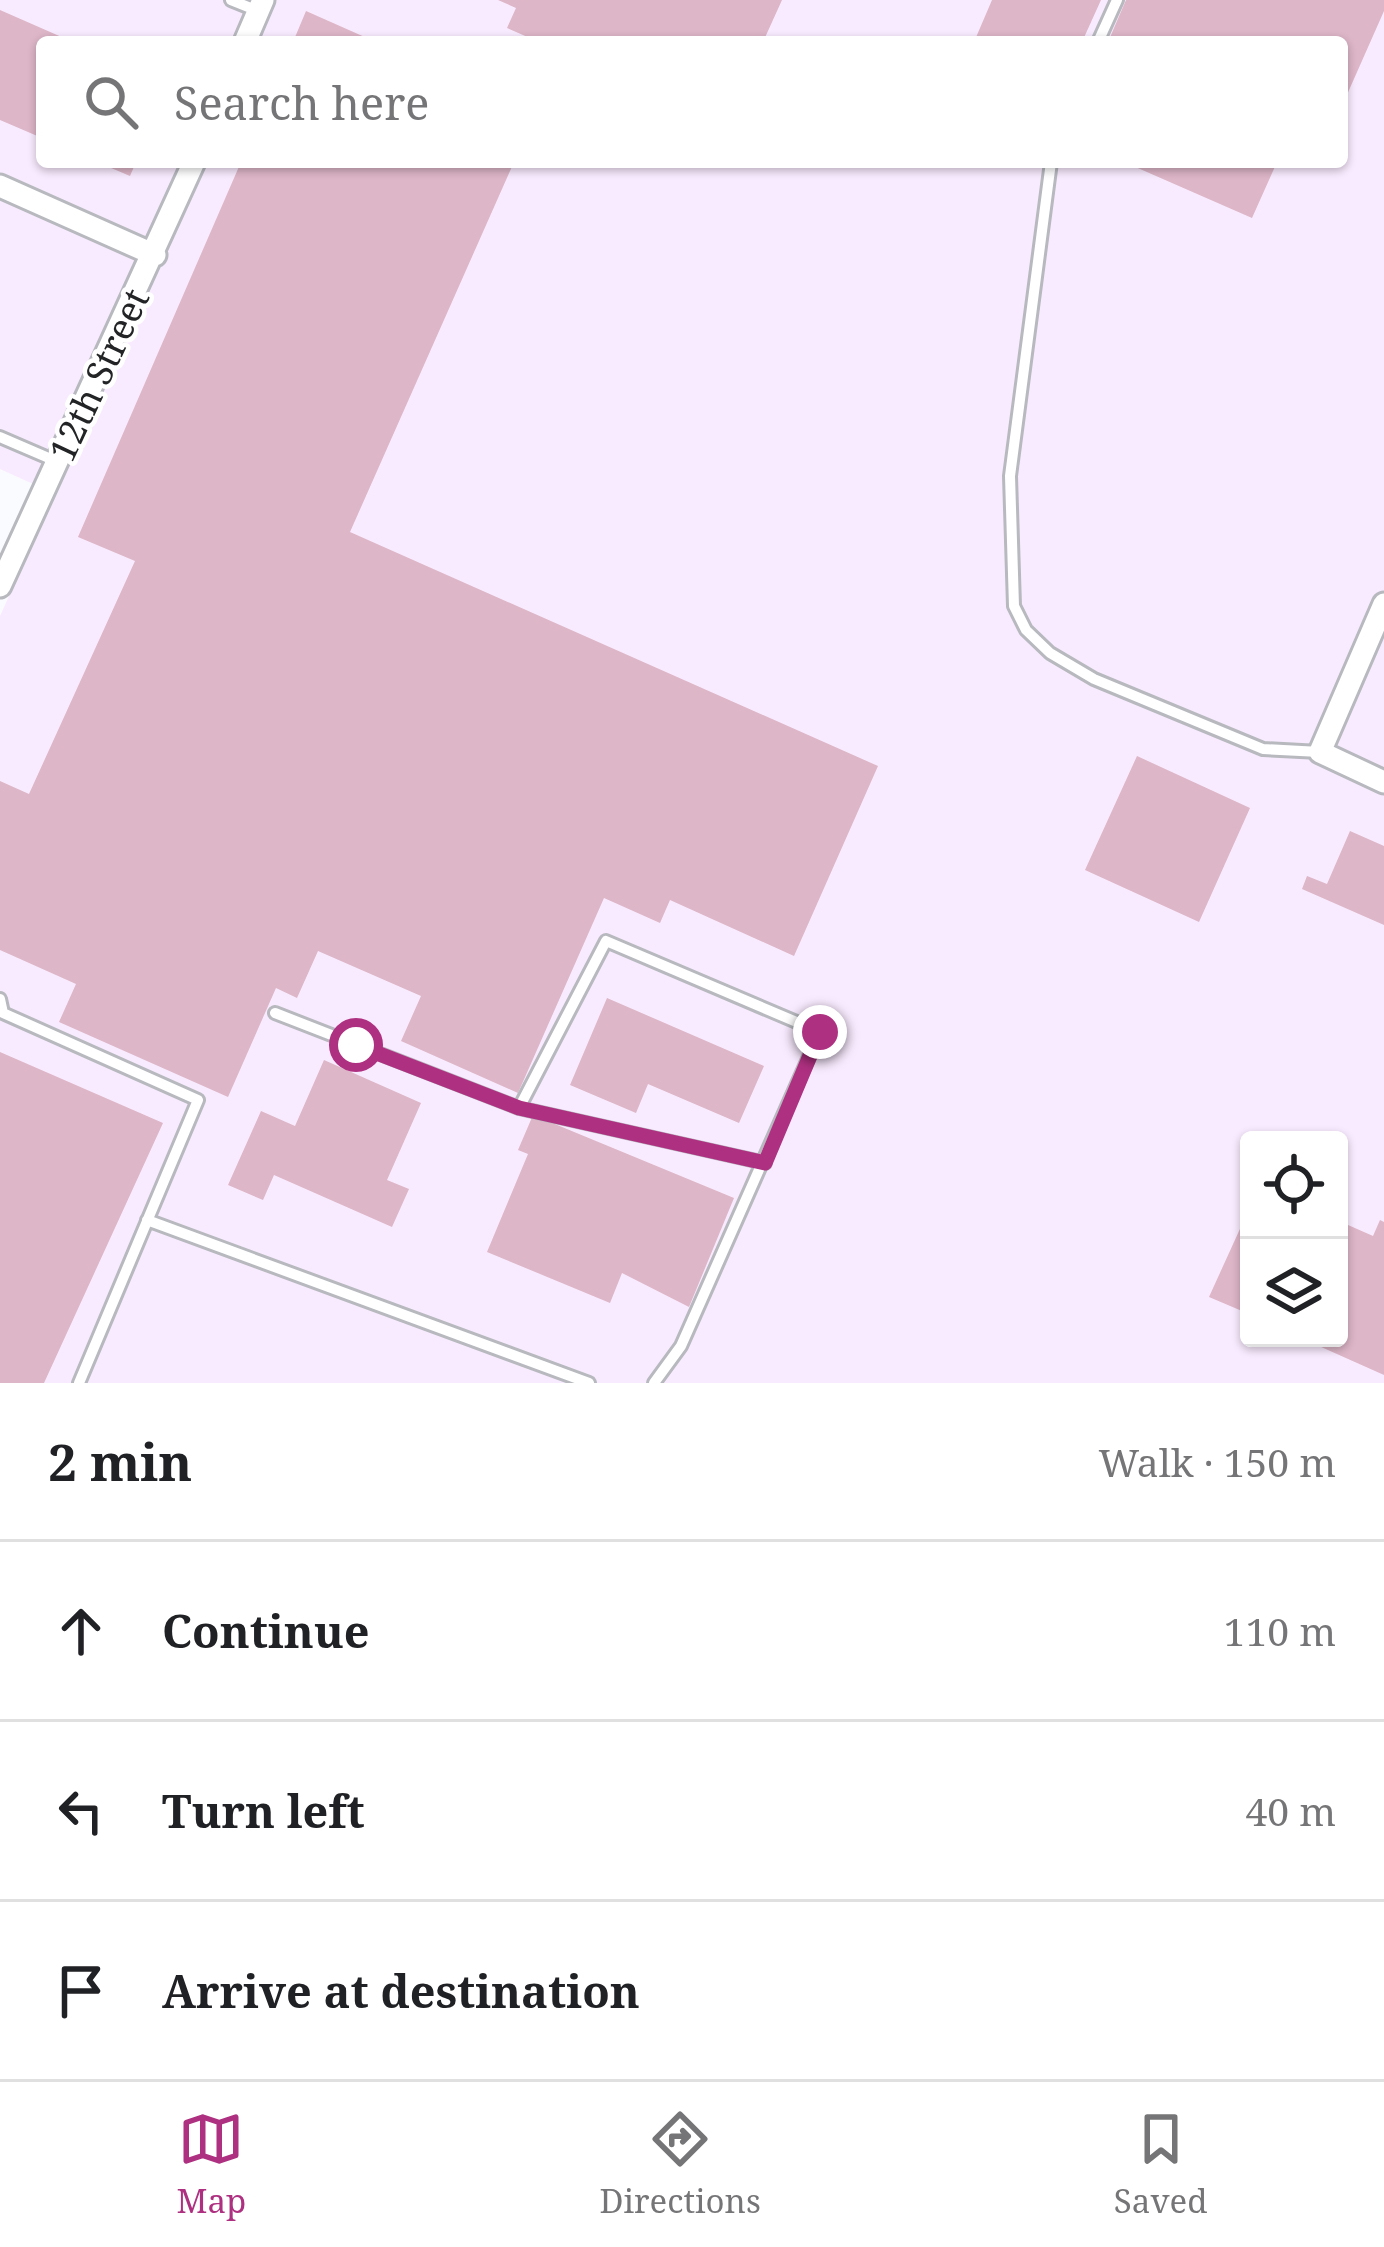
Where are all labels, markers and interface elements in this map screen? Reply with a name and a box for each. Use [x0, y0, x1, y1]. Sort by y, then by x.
search box [36, 36, 1348, 168]
icon: search [78, 69, 144, 135]
text: Search here [174, 72, 429, 133]
street label: 12th Street [37, 280, 160, 469]
route end [793, 1005, 847, 1059]
route start [329, 1018, 383, 1072]
map controls [1240, 1131, 1348, 1347]
button: locate [1240, 1131, 1348, 1239]
button: layers [1240, 1239, 1348, 1347]
text: 2 min [48, 1426, 192, 1496]
text: Walk · 150 m [1099, 1435, 1336, 1488]
icon: ahead [48, 1598, 114, 1664]
text: Continue [162, 1600, 370, 1661]
text: 110 m [1224, 1604, 1336, 1657]
icon: left [48, 1778, 114, 1844]
text: Turn left [162, 1780, 365, 1841]
text: 40 m [1245, 1784, 1336, 1837]
icon: arrive [48, 1958, 114, 2024]
text: Arrive at destination [162, 1960, 640, 2021]
tab: Map [177, 2106, 246, 2223]
tab: Directions [599, 2106, 761, 2223]
tab: Saved [1114, 2106, 1207, 2223]

